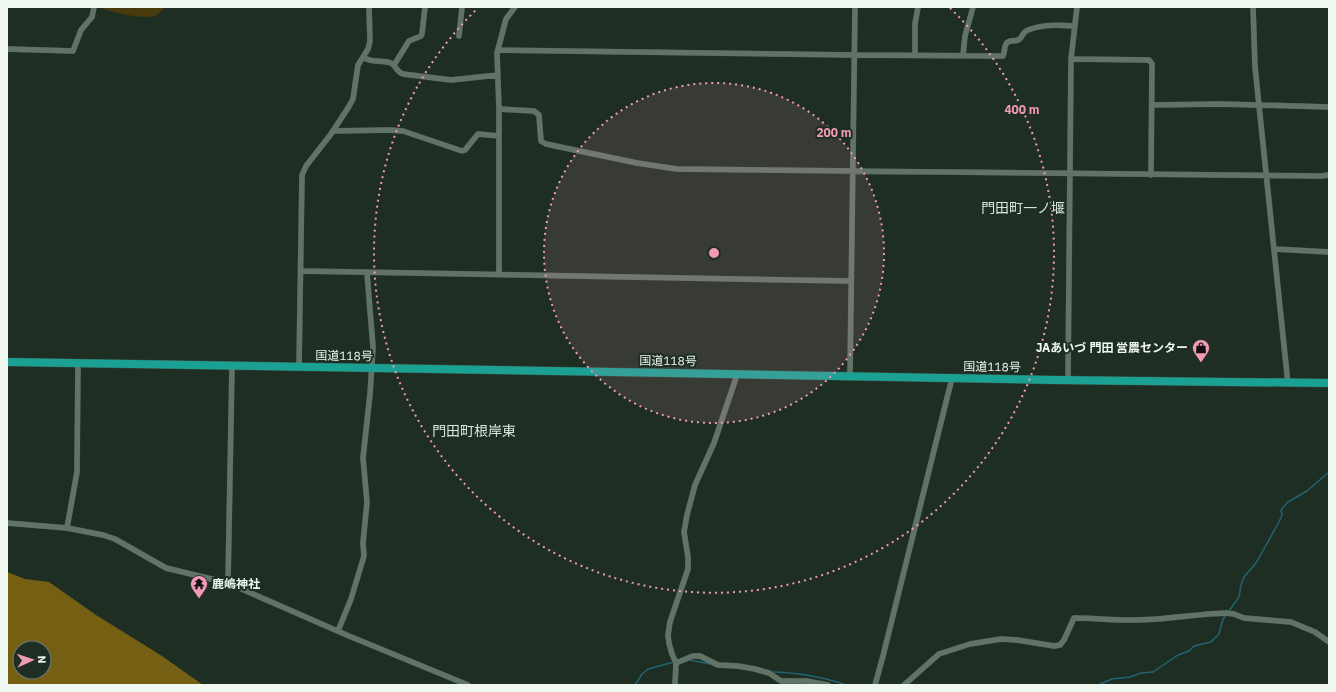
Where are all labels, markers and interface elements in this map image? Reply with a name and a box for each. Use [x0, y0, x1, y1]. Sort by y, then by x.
text: 400 m [1004, 102, 1040, 117]
text: 200 m [816, 125, 852, 140]
district label: 門田町一ノ堰 [981, 199, 1065, 217]
centre of rings [707, 246, 721, 260]
shop icon: JAあいづ 門田 営農センター [1191, 338, 1211, 363]
place label: JAあいづ 門田 営農センター [1036, 340, 1188, 355]
street label: 国道118号 [315, 347, 373, 364]
street label: 国道118号 [639, 352, 697, 369]
street label: 国道118号 [963, 358, 1021, 375]
district label: 門田町根岸東 [432, 422, 516, 440]
temple icon: 鹿嶋神社 [189, 574, 209, 599]
place label: 鹿嶋神社 [212, 576, 260, 591]
north arrow [12, 640, 52, 680]
text: N [35, 655, 49, 664]

